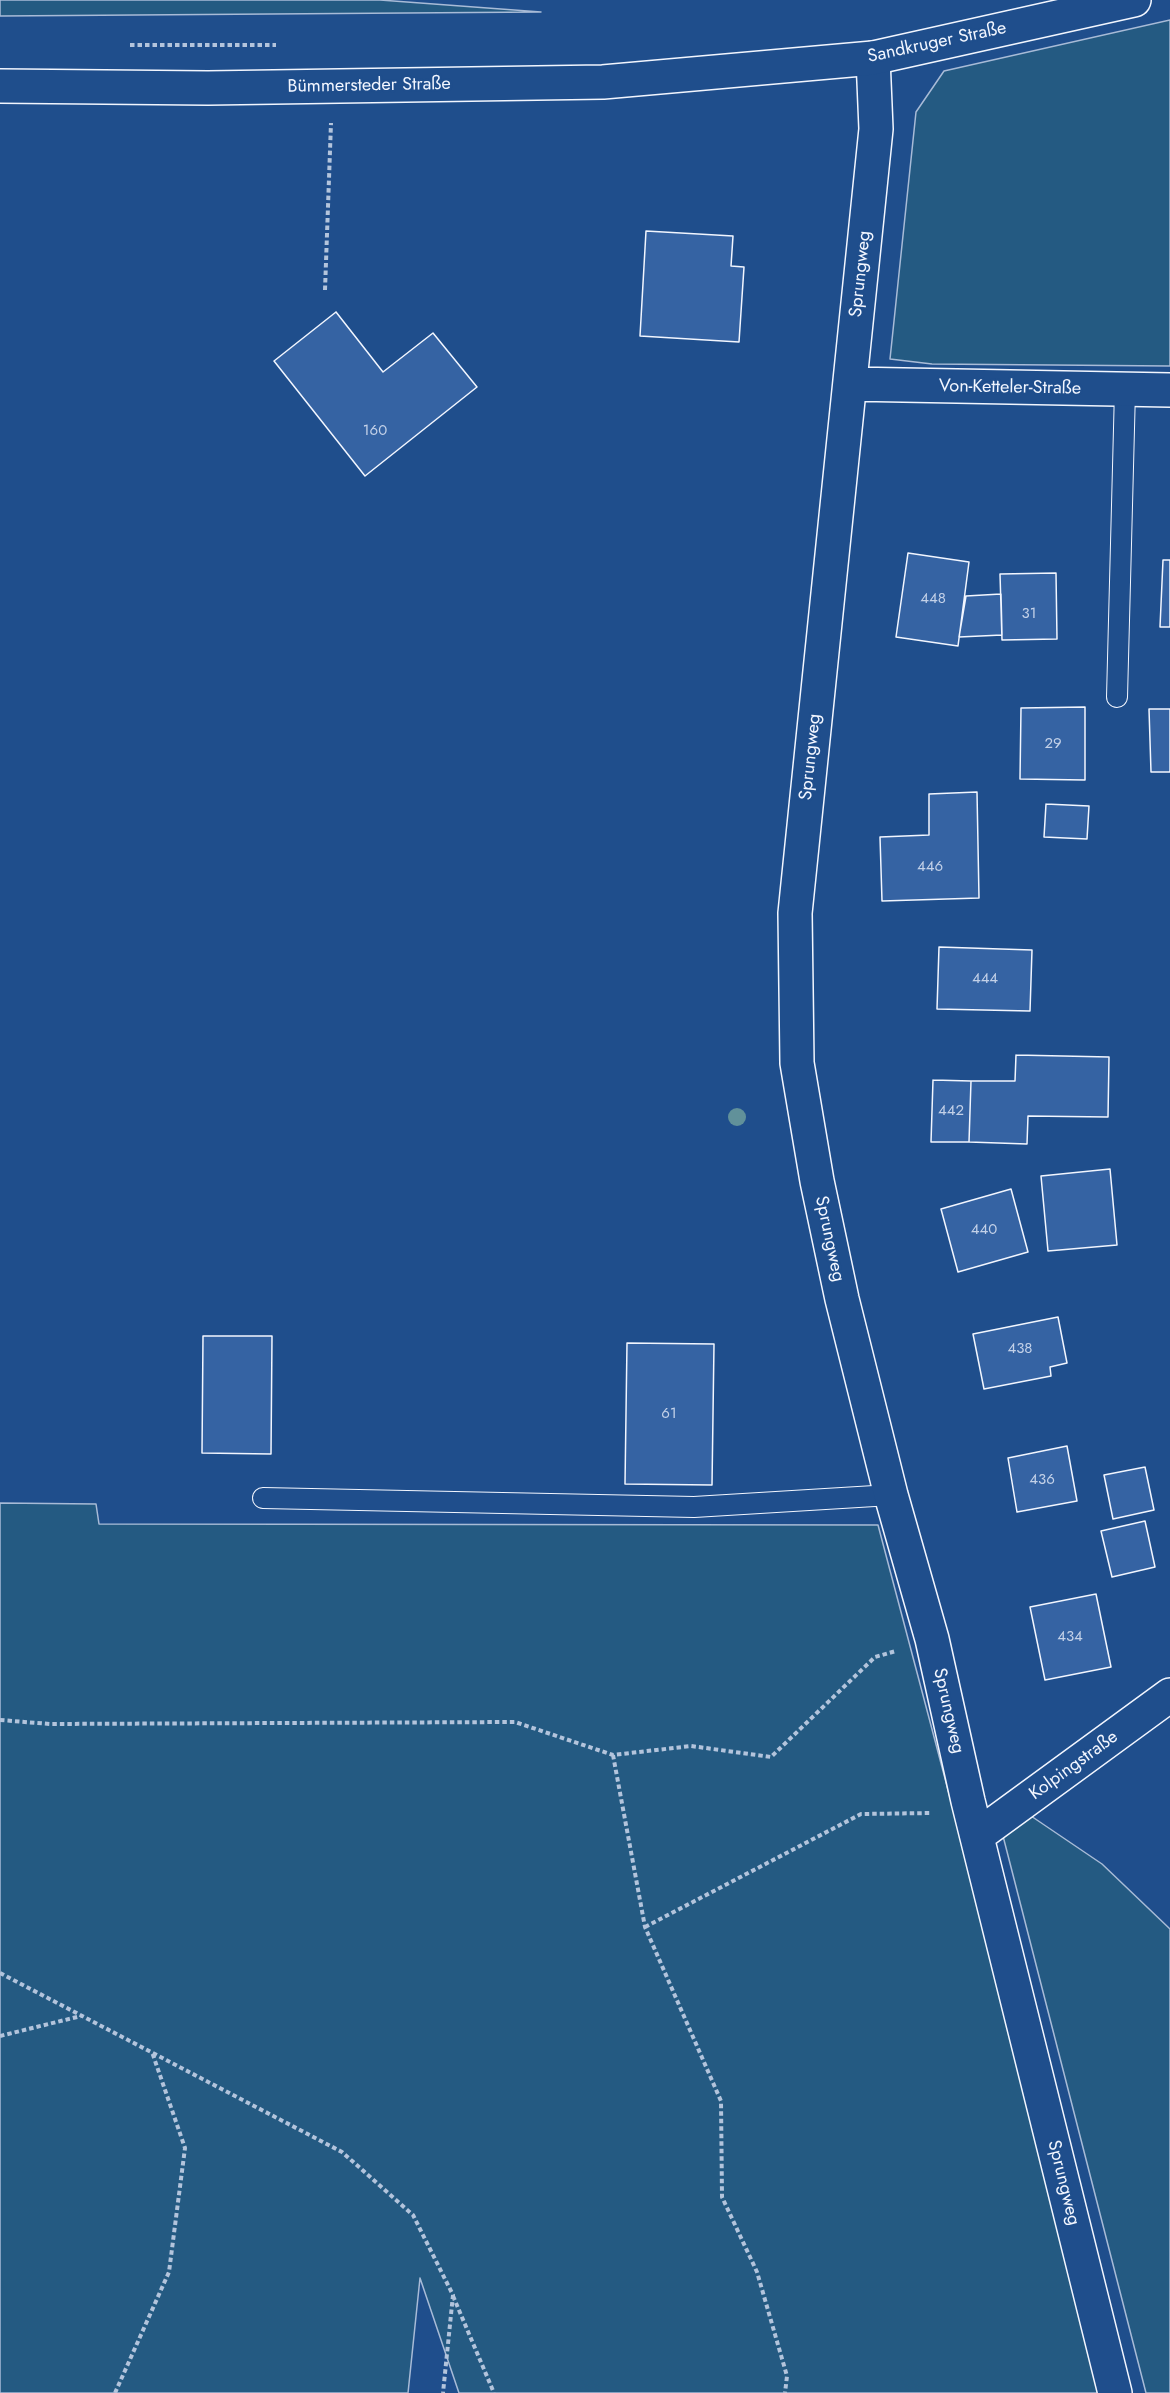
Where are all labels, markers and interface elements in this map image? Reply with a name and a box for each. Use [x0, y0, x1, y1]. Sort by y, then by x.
street label: Sandkruger Straße [866, 18, 1008, 68]
street label: Bümmersteder Straße [287, 74, 451, 98]
street label: Sprungweg [846, 230, 876, 318]
street label: Von-Ketteler-Straße [939, 376, 1081, 400]
house number: 160 [363, 422, 387, 440]
house number: 448 [920, 590, 946, 608]
house number: 31 [1022, 605, 1036, 623]
street label: Sprungweg [796, 713, 826, 801]
house number: 29 [1044, 735, 1062, 753]
house number: 446 [917, 858, 943, 876]
house number: 444 [972, 970, 998, 988]
house number: 442 [938, 1102, 964, 1120]
street label: Sprungweg [809, 1194, 849, 1284]
house number: 440 [971, 1221, 997, 1239]
house number: 438 [1007, 1340, 1033, 1358]
house number: 61 [661, 1405, 677, 1423]
house number: 436 [1029, 1471, 1055, 1489]
house number: 434 [1057, 1628, 1083, 1646]
street label: Sprungweg [928, 1666, 968, 1756]
street label: Kolpingstraße [1026, 1727, 1122, 1805]
street label: Sprungweg [1042, 2138, 1084, 2228]

